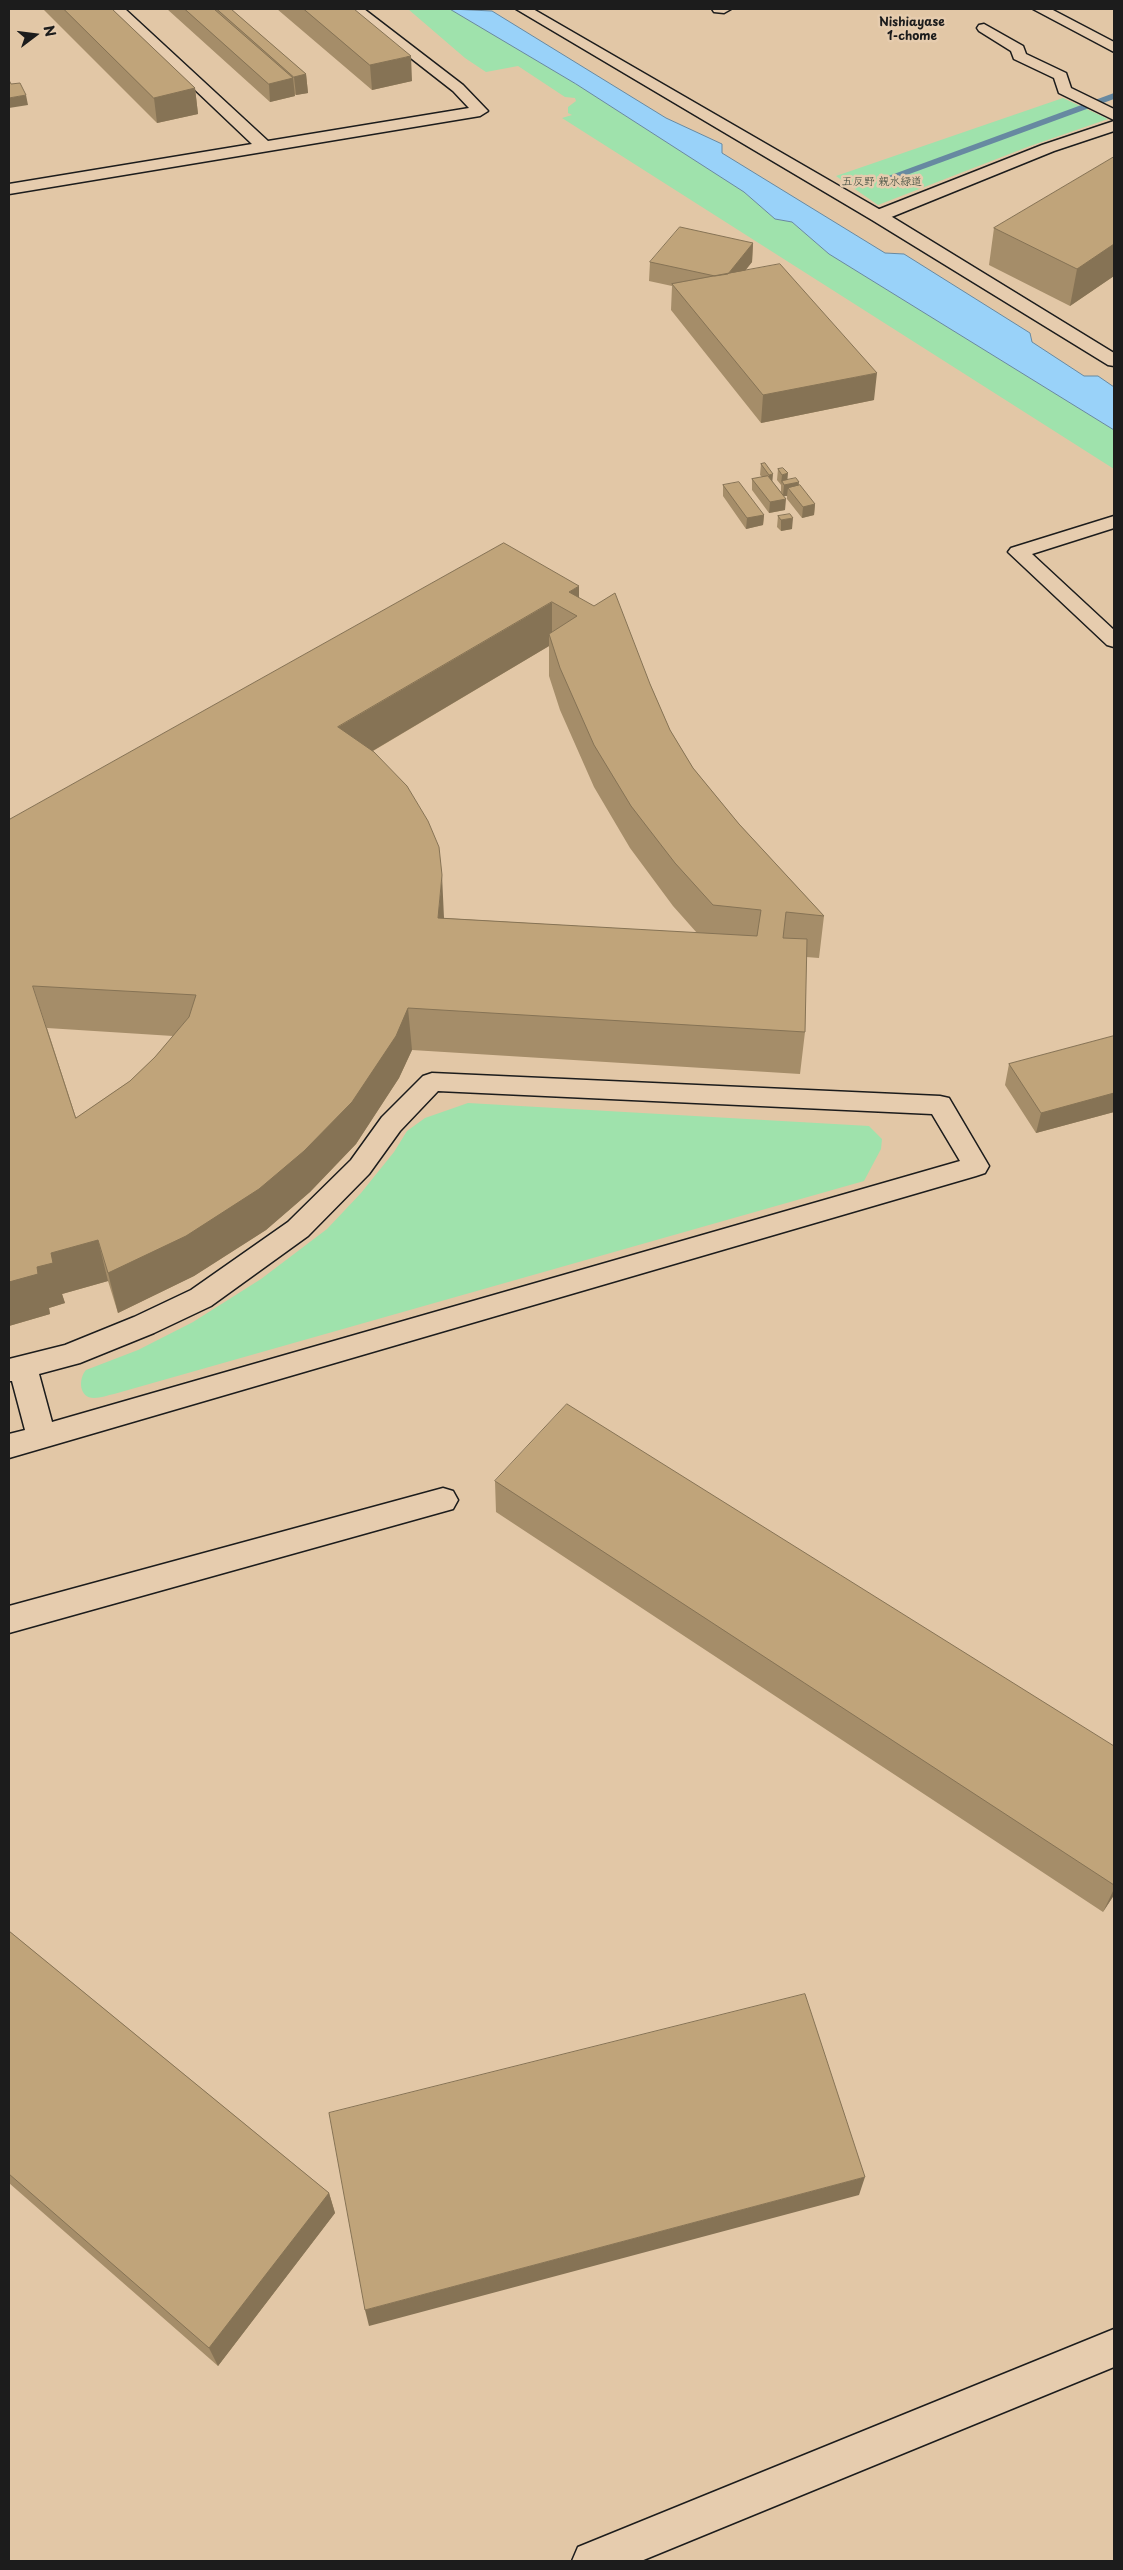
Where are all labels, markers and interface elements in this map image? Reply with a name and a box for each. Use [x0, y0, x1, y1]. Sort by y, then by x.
north arrow [10, 10, 60, 60]
district label: Nishiayase 1-chome [879, 16, 945, 44]
text: N [38, 23, 62, 39]
park label: 五反野 親水緑道 [842, 175, 922, 189]

